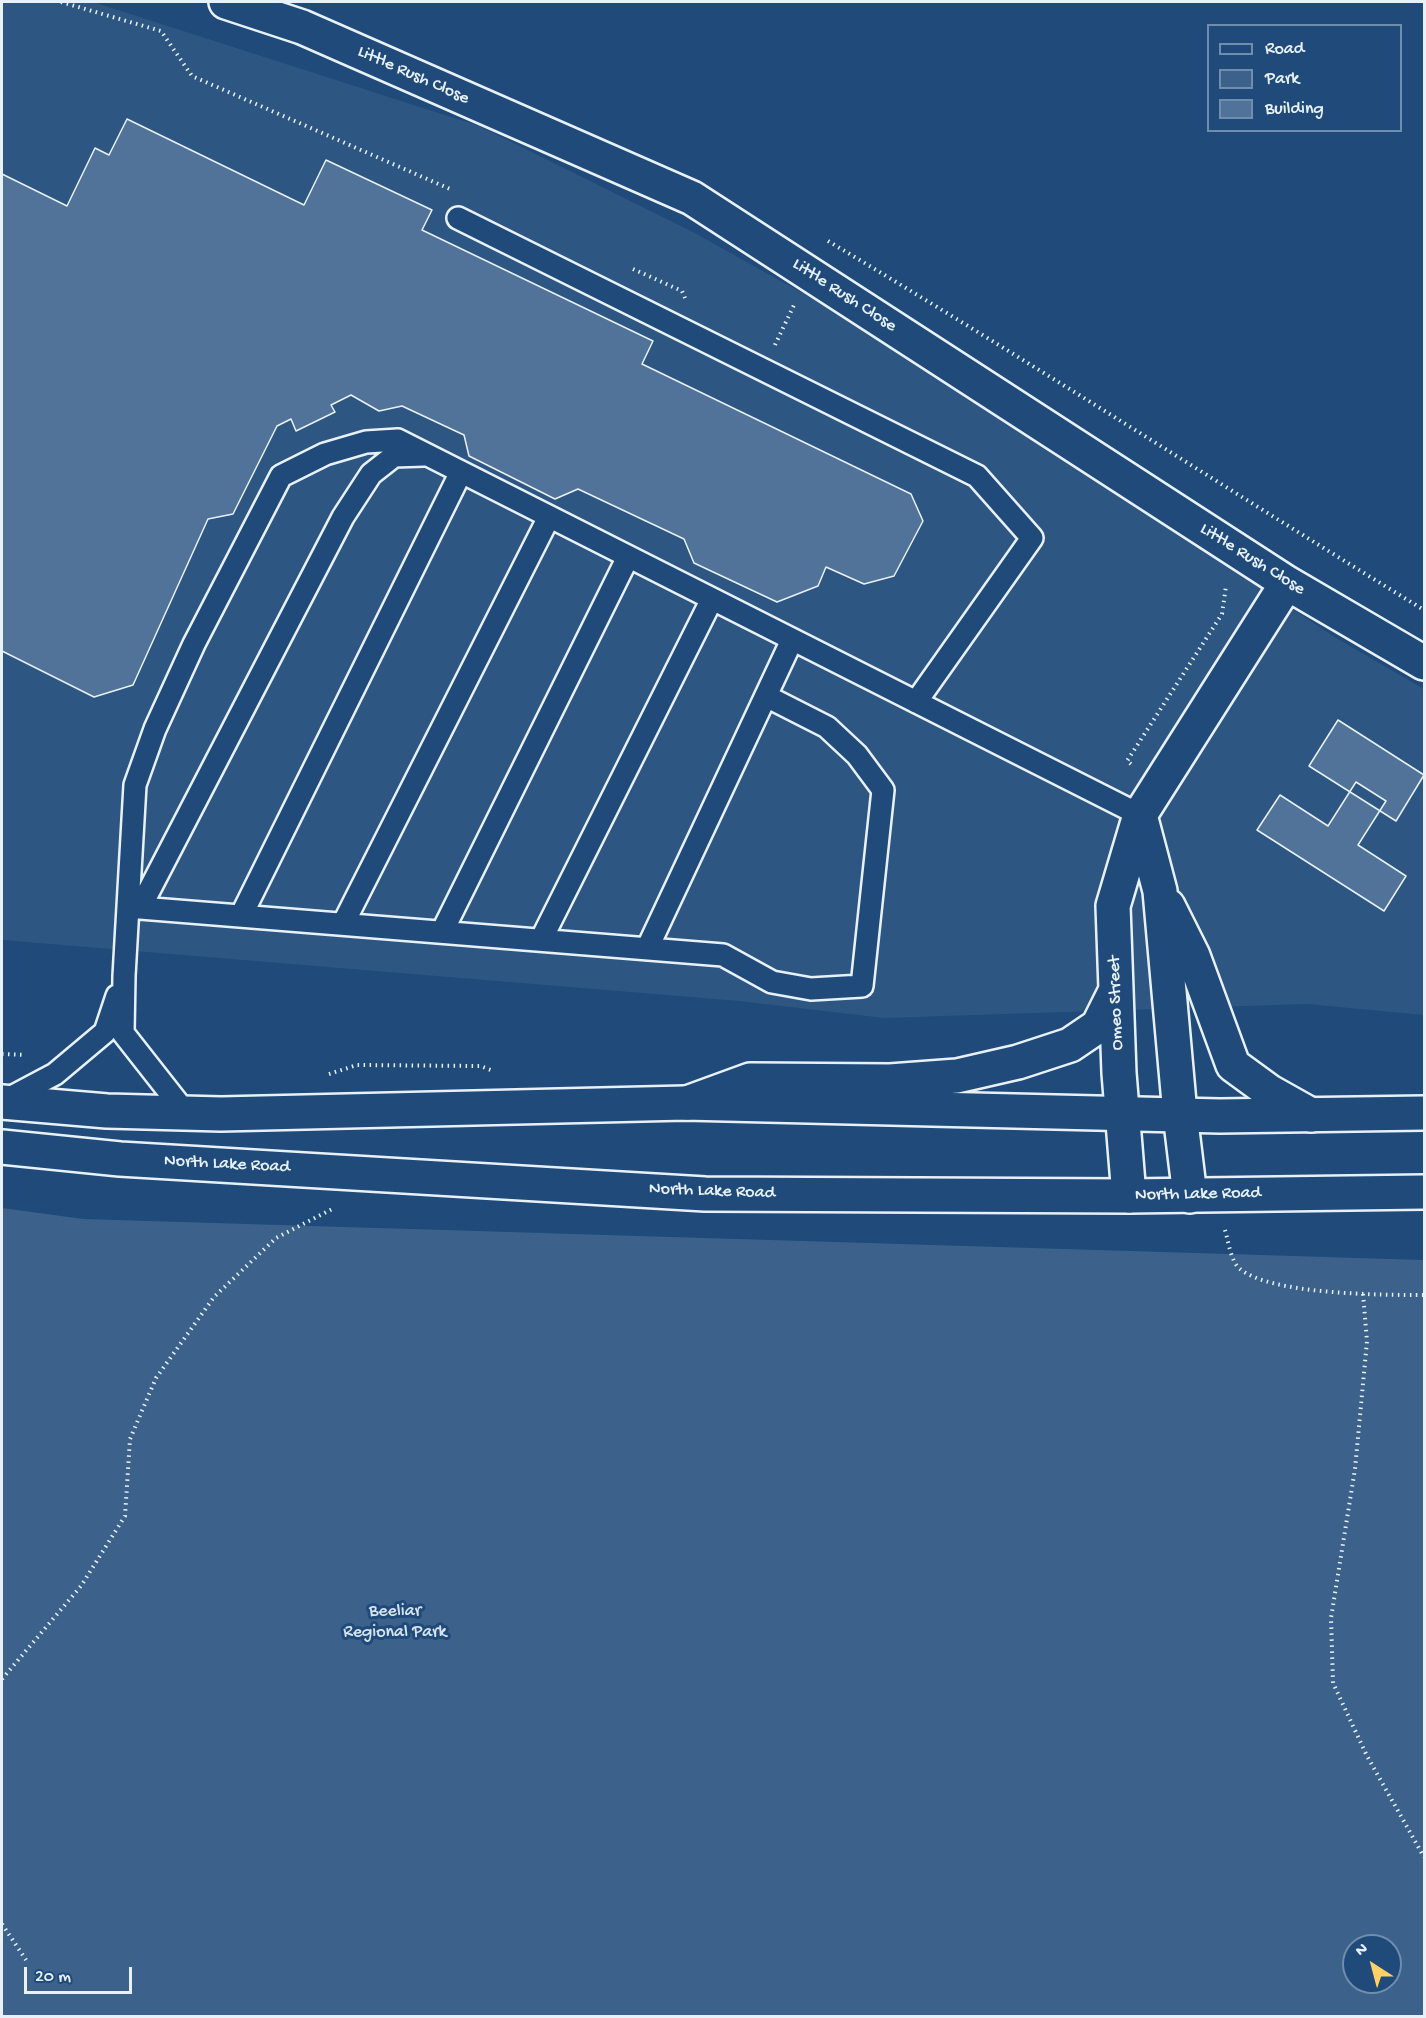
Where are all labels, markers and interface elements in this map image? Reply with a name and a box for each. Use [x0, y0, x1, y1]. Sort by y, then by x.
legend [1207, 24, 1402, 132]
text: Road [1265, 39, 1304, 60]
street label: Little Rush Close [354, 42, 472, 110]
text: Park [1265, 69, 1299, 90]
text: Building [1265, 99, 1324, 120]
street label: Little Rush Close [788, 254, 900, 338]
street label: Little Rush Close [1195, 519, 1309, 601]
street label: Omeo Street [1105, 955, 1129, 1051]
street label: North Lake Road [163, 1151, 291, 1179]
street label: North Lake Road [649, 1179, 775, 1205]
street label: North Lake Road [1135, 1183, 1261, 1207]
park label: Beeliar Regional Park [343, 1601, 447, 1644]
north arrow [1342, 1934, 1402, 1994]
text: N [1352, 1940, 1372, 1961]
scale bar [27, 1955, 135, 1993]
text: 20 m [35, 1967, 71, 1988]

